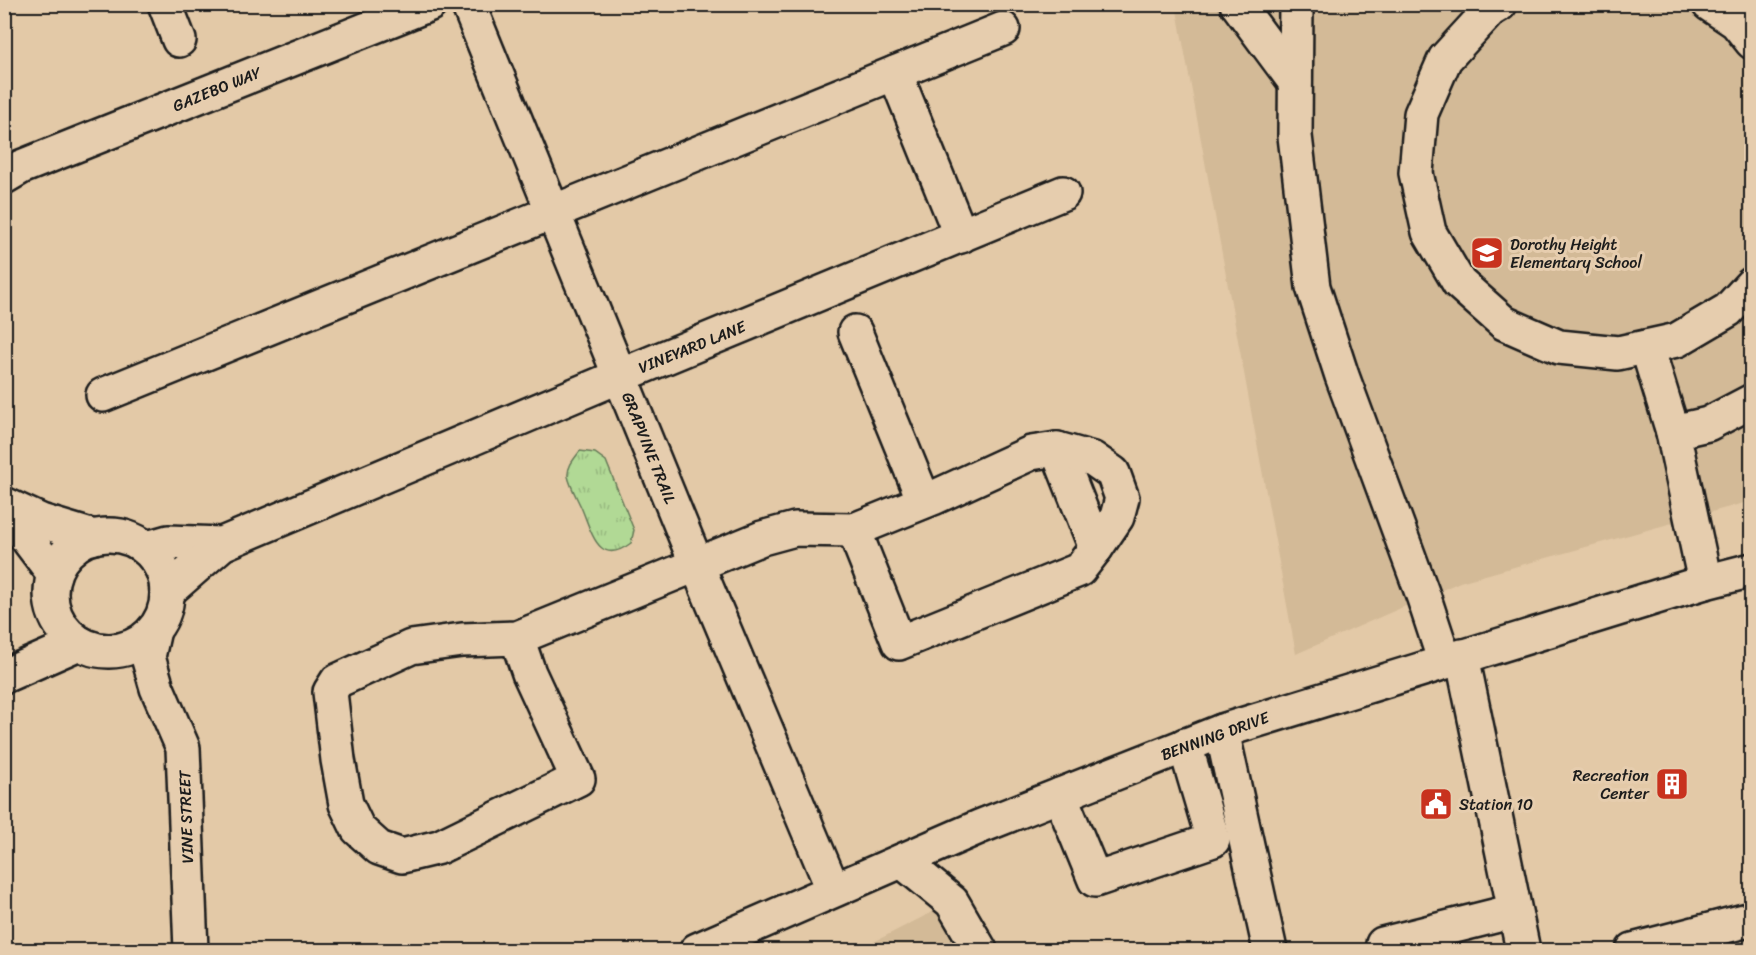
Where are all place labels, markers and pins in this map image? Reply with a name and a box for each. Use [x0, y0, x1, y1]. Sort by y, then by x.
place label: Dorothy Height Elementary School [1510, 230, 1642, 277]
school or university icon: Dorothy Height Elementary School [1469, 235, 1505, 271]
place label: Recreation Center [1573, 761, 1650, 808]
building icon: Recreation Center [1654, 766, 1690, 802]
public building icon: Station 10 [1418, 786, 1454, 822]
place label: Station 10 [1459, 790, 1533, 819]

